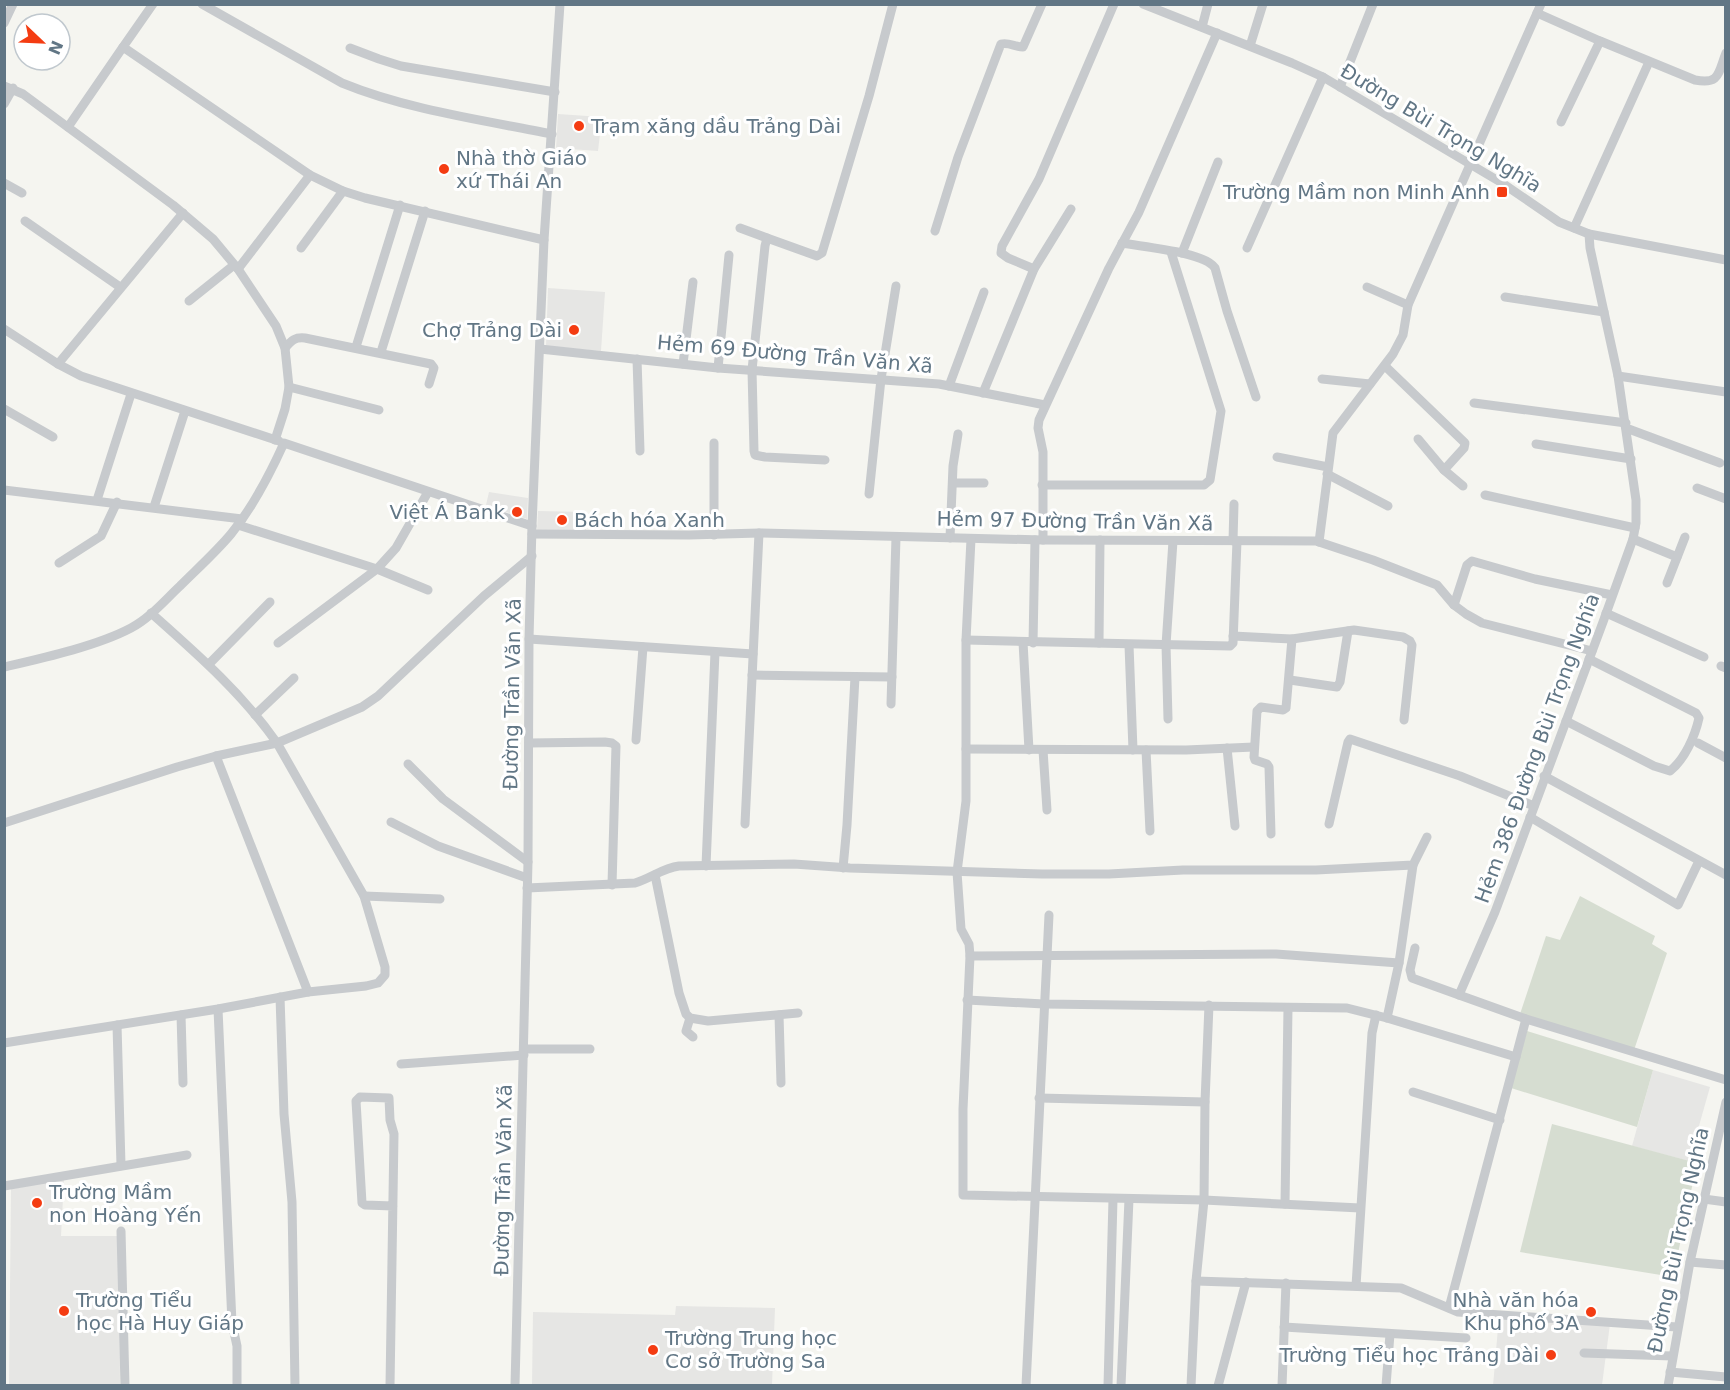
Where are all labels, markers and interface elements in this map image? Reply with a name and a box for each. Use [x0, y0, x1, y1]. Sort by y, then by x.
north arrow [12, 12, 72, 72]
text: N [44, 38, 67, 58]
street label: Đường Bùi Trọng Nghĩa [1336, 58, 1546, 198]
place label: Trạm xăng dầu Trảng Dài [590, 114, 841, 138]
marker: Trạm xăng dầu Trảng Dài [572, 119, 586, 133]
place label: Nhà thờ Giáo xứ Thái An [456, 146, 587, 193]
marker: Nhà thờ Giáo xứ Thái An [437, 162, 451, 176]
place label: Trường Mầm non Minh Anh [1222, 180, 1490, 204]
marker: Trường Mầm non Minh Anh [1495, 185, 1509, 199]
place label: Chợ Trảng Dài [422, 318, 562, 342]
marker: Chợ Trảng Dài [567, 323, 581, 337]
street label: Hẻm 69 Đường Trần Văn Xã [656, 330, 934, 378]
place label: Việt Á Bank [389, 500, 505, 524]
marker: Việt Á Bank [510, 505, 524, 519]
street label: Hẻm 97 Đường Trần Văn Xã [936, 507, 1214, 535]
place label: Bách hóa Xanh [574, 508, 725, 532]
marker: Bách hóa Xanh [555, 513, 569, 527]
street label: Hẻm 386 Đường Bùi Trọng Nghĩa [1470, 590, 1604, 906]
street label: Đường Trần Văn Xã [498, 598, 526, 790]
street label: Đường Trần Văn Xã [489, 1084, 517, 1276]
street label: Đường Bùi Trọng Nghĩa [1642, 1125, 1714, 1355]
place label: Trường Mầm non Hoàng Yến [48, 1180, 201, 1227]
marker: Trường Mầm non Hoàng Yến [30, 1196, 44, 1210]
place label: Trường Tiểu học Hà Huy Giáp [75, 1288, 244, 1335]
place label: Nhà văn hóa Khu phố 3A [1452, 1288, 1579, 1335]
marker: Trường Tiểu học Hà Huy Giáp [57, 1304, 71, 1318]
marker: Nhà văn hóa Khu phố 3A [1584, 1305, 1598, 1319]
place label: Trường Trung học Cơ sở Trường Sa [664, 1326, 837, 1373]
marker: Trường Trung học Cơ sở Trường Sa [646, 1343, 660, 1357]
place label: Trường Tiểu học Trảng Dài [1278, 1343, 1539, 1367]
marker: Trường Tiểu học Trảng Dài [1544, 1348, 1558, 1362]

